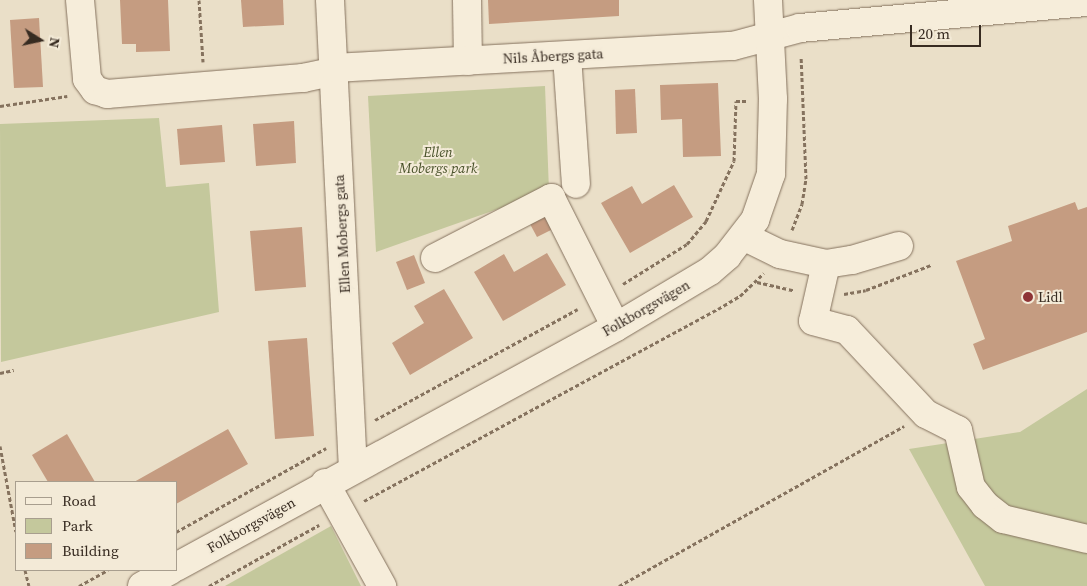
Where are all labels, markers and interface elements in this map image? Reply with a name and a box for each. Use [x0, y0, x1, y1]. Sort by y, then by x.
north arrow [15, 15, 65, 65]
scale bar [912, 15, 983, 47]
text: 20 m [918, 23, 950, 44]
text: N [44, 36, 66, 49]
street label: Nils Åbergs gata [502, 45, 604, 67]
park label: Ellen Mobergs park [399, 144, 477, 176]
street label: Ellen Mobergs gata [330, 174, 354, 294]
street label: Folkborgsvägen [599, 276, 693, 340]
place label: Lidl [1038, 289, 1063, 305]
marker: Lidl [1022, 291, 1034, 303]
legend [15, 481, 178, 571]
text: Road [62, 490, 96, 511]
street label: Folkborgsvägen [204, 494, 298, 556]
text: Park [62, 515, 93, 536]
text: Building [62, 540, 119, 561]

